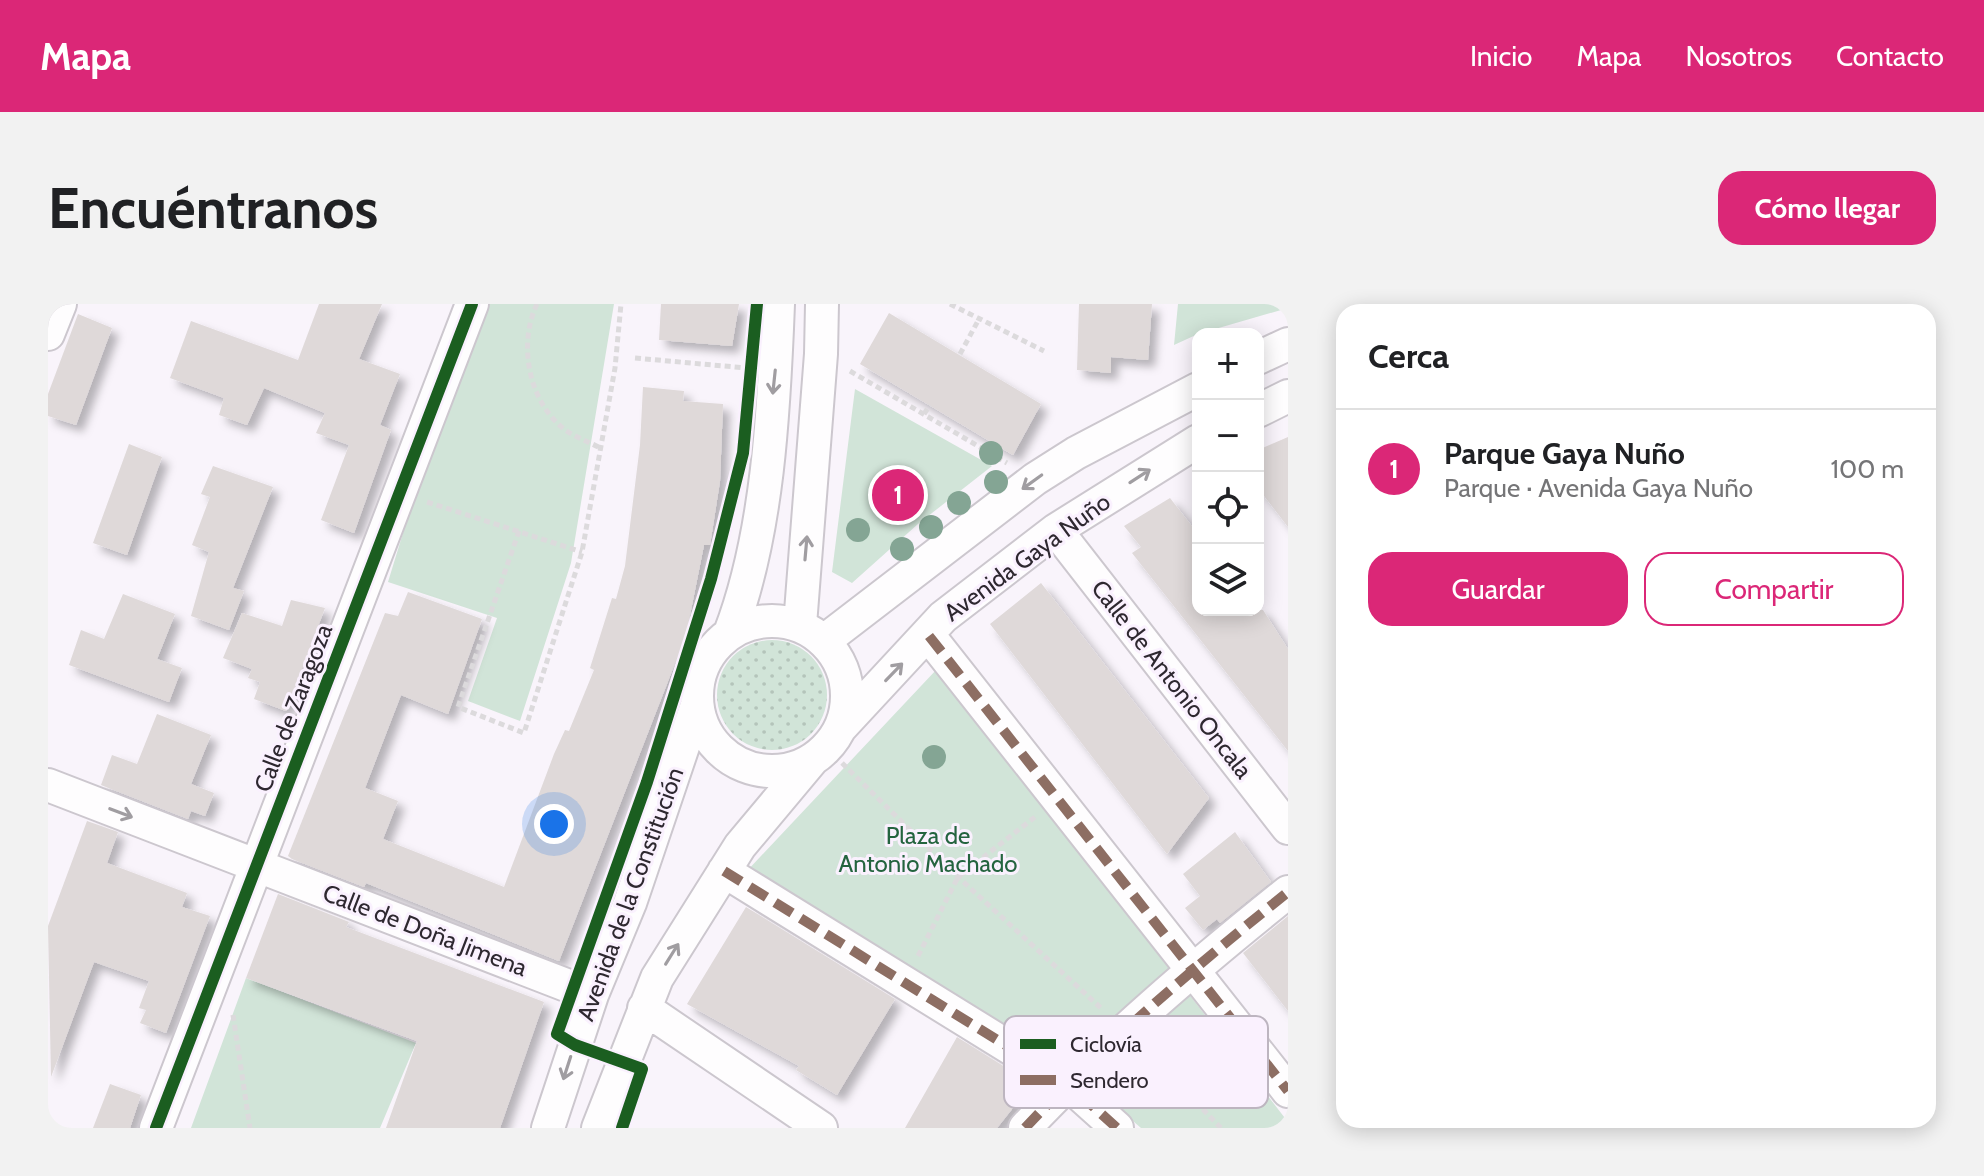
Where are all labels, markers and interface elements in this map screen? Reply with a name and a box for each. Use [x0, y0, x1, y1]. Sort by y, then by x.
text: Mapa [40, 33, 131, 80]
text: Inicio [1470, 39, 1533, 73]
text: Mapa [1577, 39, 1642, 73]
text: Nosotros [1686, 39, 1792, 73]
text: Contacto [1836, 39, 1944, 73]
button: Cómo llegar [1718, 171, 1936, 245]
text: Encuéntranos [48, 174, 378, 242]
map controls [1192, 328, 1264, 616]
button: + [1192, 328, 1264, 400]
text: Cerca [1368, 335, 1449, 377]
one-way arrow [766, 368, 781, 395]
button: − [1192, 400, 1264, 472]
text: Parque Gaya Nuño [1444, 435, 1685, 472]
text: 1 [1389, 453, 1399, 485]
text: 100 m [1831, 453, 1904, 485]
pin: 1 [872, 465, 924, 525]
one-way arrow [1128, 468, 1151, 484]
button: locate [1192, 472, 1264, 544]
text: Parque · Avenida Gaya Nuño [1444, 472, 1753, 504]
one-way arrow [1022, 473, 1044, 490]
street label: Avenida Gaya Nuño [938, 487, 1116, 627]
one-way arrow [799, 535, 814, 562]
button: layers [1192, 544, 1264, 616]
button: Guardar [1368, 552, 1628, 626]
button: Compartir [1644, 552, 1904, 626]
street label: Calle de Antonio Oncala [1086, 574, 1259, 784]
street label: Calle de Zaragoza [248, 620, 338, 796]
one-way arrow [884, 663, 903, 682]
street label: Avenida de la Constitución [571, 763, 689, 1025]
your location [534, 804, 574, 844]
one-way arrow [108, 807, 133, 821]
park label: Plaza de Antonio Machado [838, 821, 1018, 878]
street label: Calle de Doña Jimena [319, 878, 532, 982]
one-way arrow [664, 943, 680, 965]
legend [1004, 1016, 1268, 1108]
text: Ciclovía [1070, 1031, 1142, 1058]
one-way arrow [559, 1056, 574, 1081]
text: Sendero [1070, 1067, 1149, 1094]

